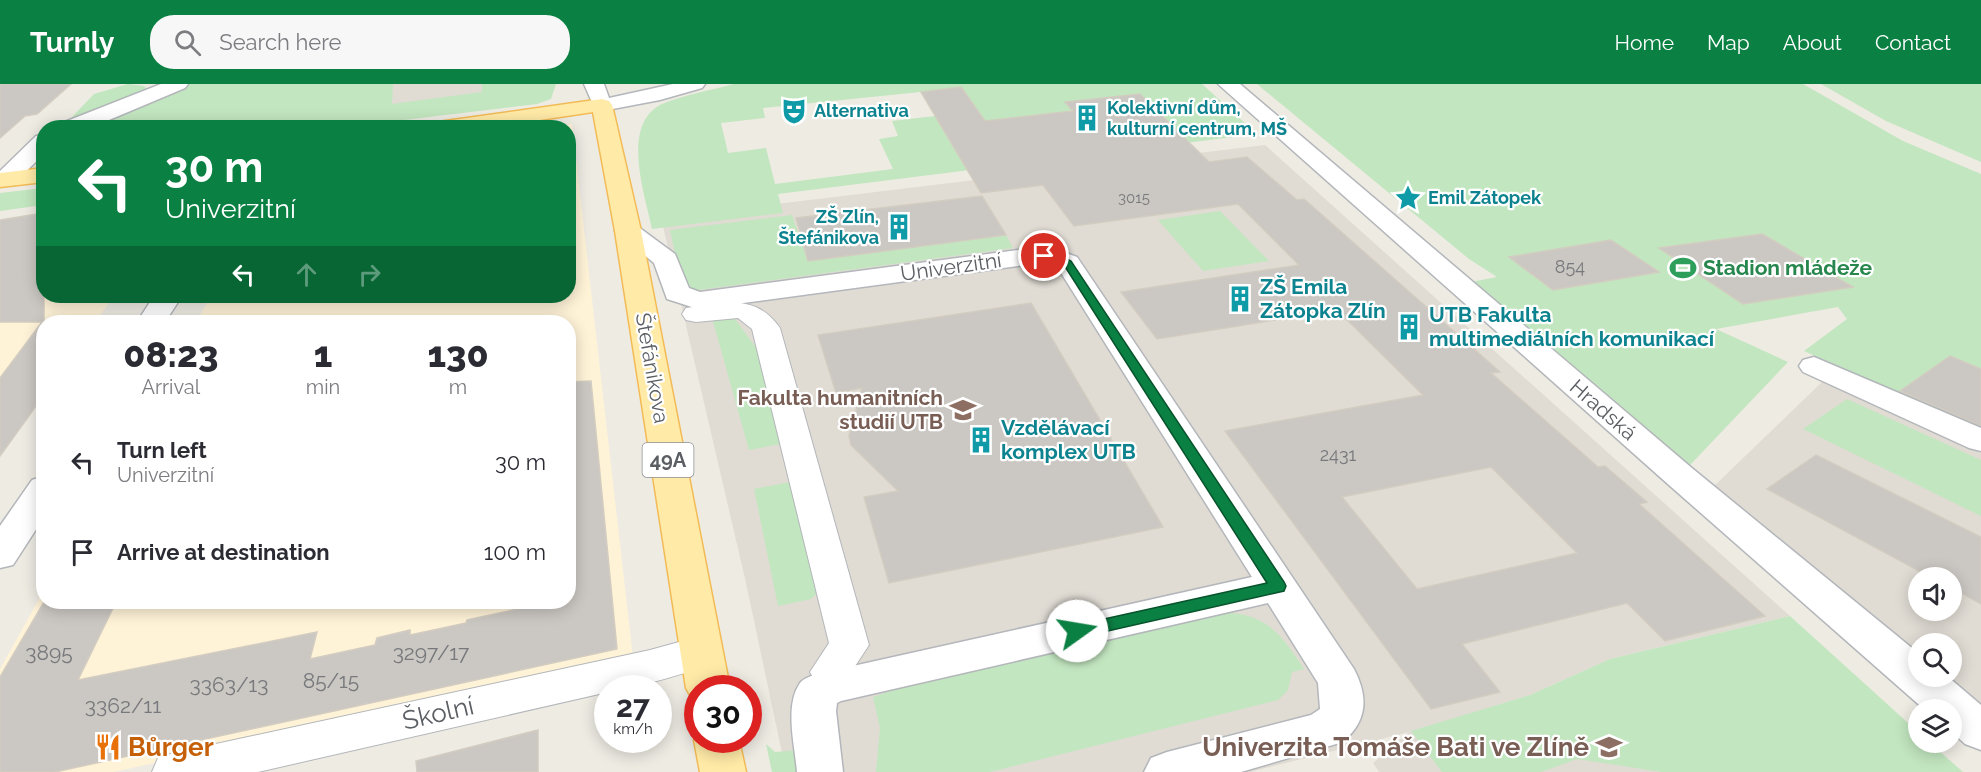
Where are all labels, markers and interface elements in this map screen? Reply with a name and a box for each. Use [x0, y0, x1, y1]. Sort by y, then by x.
search box [150, 15, 570, 69]
text: Turnly [30, 26, 114, 59]
icon: search [171, 26, 204, 59]
text: Search here [219, 29, 341, 55]
text: Home [1615, 30, 1674, 55]
text: Map [1707, 30, 1750, 55]
text: About [1783, 30, 1842, 55]
text: Contact [1875, 30, 1951, 55]
theatre icon: Alternativa [779, 96, 809, 126]
place label: Kolektivní dům, kulturní centrum, MŠ [1107, 97, 1287, 139]
place label: Alternativa [814, 100, 909, 121]
building icon: Kolektivní dům, kulturní centrum, MŠ [1072, 103, 1102, 133]
text: 30 m [165, 143, 263, 192]
icon: left [66, 144, 144, 222]
place icon: Emil Zátopek [1393, 183, 1423, 213]
place label: Emil Zátopek [1428, 187, 1542, 208]
house number: 3015 [1118, 189, 1150, 207]
text: Univerzitní [165, 193, 296, 224]
place label: ZŠ Zlín, Štefánikova [778, 205, 879, 248]
building icon: ZŠ Zlín, Štefánikova [884, 212, 914, 242]
pin [1018, 230, 1069, 281]
icon: arrive [1027, 239, 1060, 272]
street label: Univerzitní [899, 247, 1004, 286]
sports icon: Stadion mládeže [1668, 253, 1698, 283]
place label: Stadion mládeže [1703, 255, 1873, 280]
house number: 854 [1555, 256, 1585, 277]
icon: left [227, 258, 260, 291]
icon: ahead [290, 258, 323, 291]
icon: right [353, 258, 386, 291]
place label: ZŠ Emila Zátopka Zlín [1260, 274, 1386, 323]
building icon: ZŠ Emila Zátopka Zlín [1225, 284, 1255, 314]
place label: UTB Fakulta multimediálních komunikací [1429, 302, 1715, 351]
street label: Štefánikova [630, 311, 675, 425]
building icon: UTB Fakulta multimediálních komunikací [1394, 312, 1424, 342]
text: 08:23 [123, 333, 218, 375]
text: 1 [314, 333, 332, 375]
text: 130 [427, 333, 489, 375]
street label: Hradská [1565, 374, 1642, 445]
text: Arrival [142, 375, 200, 399]
text: min [306, 375, 340, 399]
text: m [449, 375, 467, 399]
place label: Fakulta humanitních studií UTB [737, 385, 943, 434]
school or university icon: Fakulta humanitních studií UTB [948, 395, 978, 425]
place label: Vzdělávací komplex UTB [1001, 415, 1136, 464]
building icon: Vzdělávací komplex UTB [966, 425, 996, 455]
text: Turn left [117, 437, 207, 463]
road number: 49A [642, 443, 694, 477]
house number: 2431 [1320, 444, 1357, 465]
icon: left [66, 446, 99, 479]
text: 30 m [495, 449, 546, 475]
text: Univerzitní [117, 463, 214, 487]
icon: arrive [66, 536, 99, 569]
text: Arrive at destination [117, 539, 330, 565]
text: 100 m [484, 539, 546, 565]
map controls [1908, 567, 1962, 753]
button: sound [1908, 567, 1962, 621]
position arrow [1045, 599, 1109, 663]
button: search [1908, 633, 1962, 687]
house number: 3895 [25, 640, 73, 665]
house number: 3297/17 [393, 640, 470, 665]
house number: 85/15 [303, 668, 359, 693]
house number: 3363/13 [190, 672, 268, 697]
speed limit sign: 30 [684, 675, 762, 753]
street label: Školní [399, 689, 477, 736]
text: 27 [616, 689, 650, 724]
house number: 3362/11 [85, 693, 161, 718]
button: layers [1908, 699, 1962, 753]
text: km/h [613, 720, 653, 738]
restaurant icon: Bůrger [93, 732, 123, 762]
place label: Bůrger [128, 732, 214, 762]
place label: Univerzita Tomáše Bati ve Zlíně [1202, 732, 1589, 762]
school or university icon: Univerzita Tomáše Bati ve Zlíně [1594, 732, 1624, 762]

